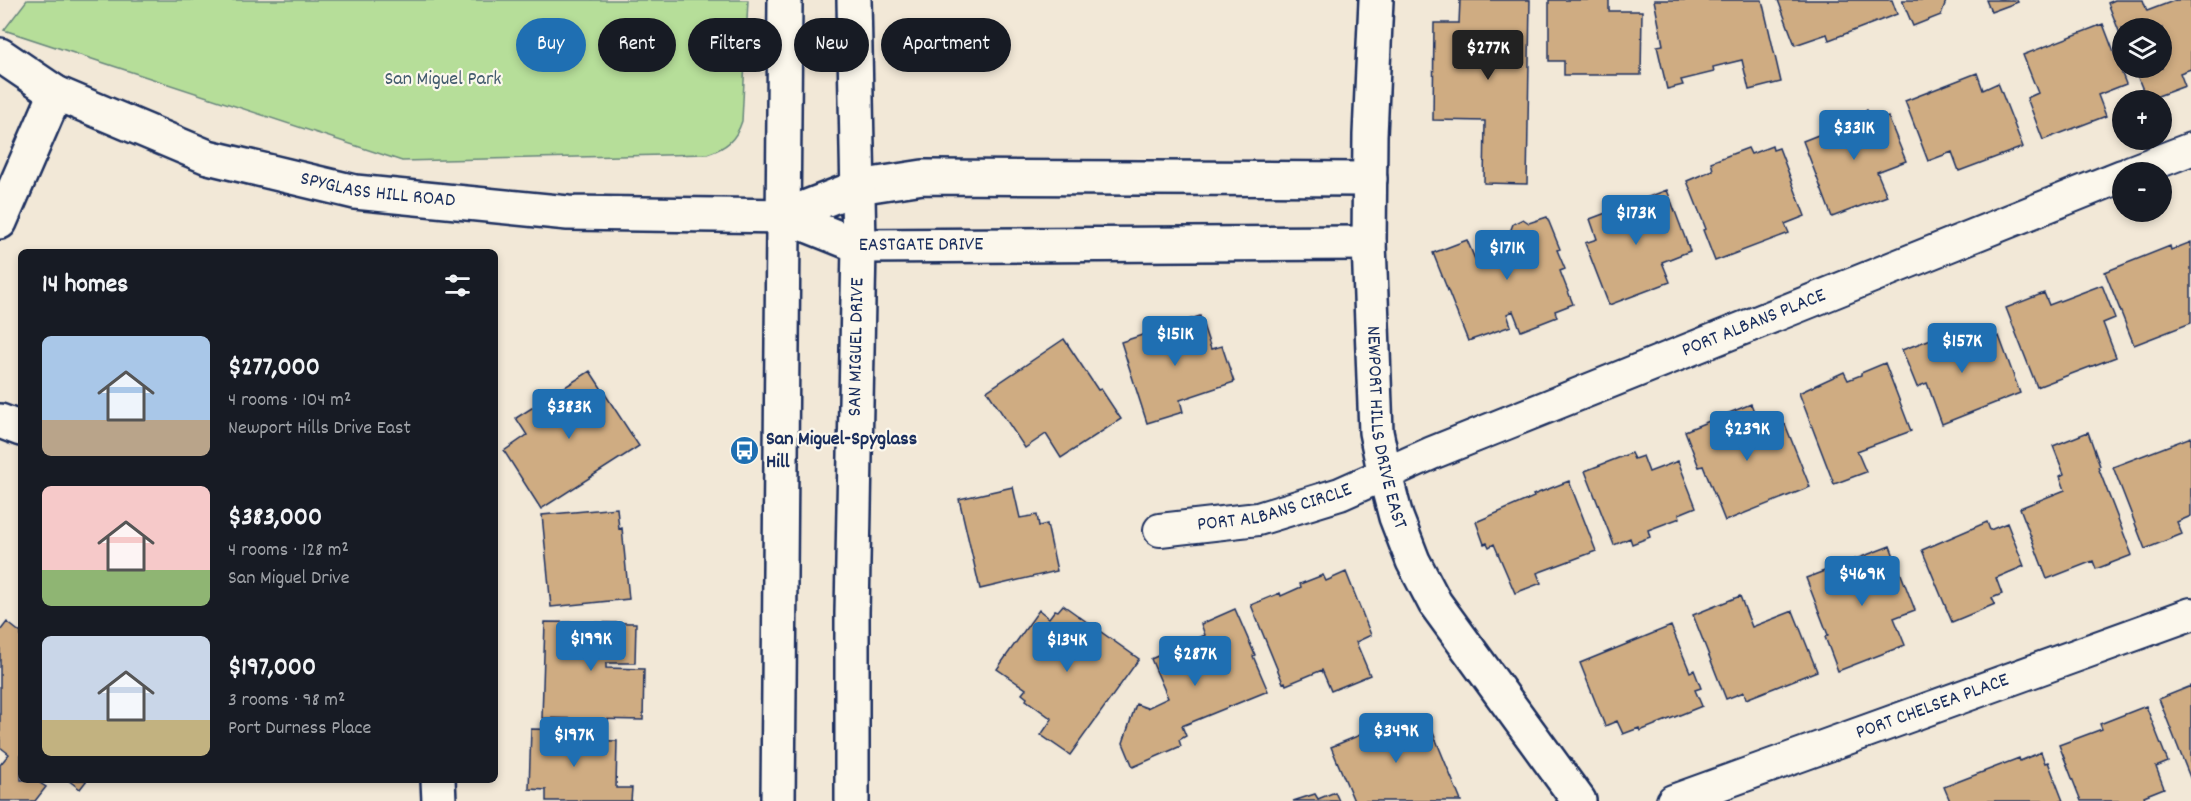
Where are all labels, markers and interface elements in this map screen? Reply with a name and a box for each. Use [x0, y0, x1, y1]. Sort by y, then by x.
chip: Buy [516, 18, 586, 72]
chip: Rent [598, 18, 676, 72]
chip: Filters [688, 18, 782, 72]
chip: New [794, 18, 869, 72]
chip: Apartment [881, 18, 1011, 72]
map controls [2112, 18, 2172, 222]
button: layers [2112, 18, 2172, 78]
pin: $277K [1446, 30, 1530, 81]
text: $277K [1466, 35, 1510, 63]
park label: San Miguel Park [385, 66, 502, 94]
button: + [2112, 90, 2172, 150]
pin: $331K [1812, 110, 1896, 161]
text: $331K [1833, 115, 1875, 143]
button: − [2112, 162, 2172, 222]
street label: SPYGLASS HILL ROAD [297, 165, 456, 216]
pin: $173K [1594, 195, 1678, 246]
text: $173K [1616, 200, 1656, 228]
pin: $171K [1465, 230, 1549, 281]
street label: EASTGATE DRIVE [859, 231, 983, 260]
text: $171K [1489, 235, 1525, 263]
text: 14 homes [42, 267, 128, 304]
icon: filters [441, 269, 474, 302]
street label: SAN MIGUEL DRIVE [842, 277, 872, 417]
street label: PORT ALBANS PLACE [1678, 282, 1830, 365]
pin: $151K [1133, 316, 1217, 367]
text: $151K [1156, 321, 1194, 349]
pin: $157K [1920, 323, 2004, 374]
street label: NEWPORT HILLS DRIVE EAST [1358, 325, 1414, 534]
text: $157K [1942, 328, 1982, 356]
text: $277,000 [228, 350, 320, 387]
icon: home [90, 360, 162, 432]
text: 4 rooms · 104 m² [228, 387, 351, 415]
pin: $383K [527, 389, 611, 440]
text: $383K [546, 394, 592, 422]
pin: $239K [1705, 411, 1789, 462]
text: Newport Hills Drive East [228, 415, 411, 443]
text: $239K [1724, 416, 1770, 444]
place label: San Miguel-Spyglass Hill [766, 426, 917, 477]
bus stop icon: San Miguel-Spyglass Hill [729, 435, 761, 467]
street label: PORT ALBANS CIRCLE [1196, 476, 1357, 540]
text: $383,000 [228, 500, 322, 537]
icon: home [90, 510, 162, 582]
text: 4 rooms · 128 m² [228, 537, 349, 565]
pin: $469K [1820, 556, 1904, 607]
text: $469K [1839, 561, 1885, 589]
text: San Miguel Drive [228, 565, 349, 593]
pin: $199K [549, 621, 633, 672]
pin: $134K [1025, 622, 1109, 673]
text: $199K [570, 626, 612, 654]
text: $134K [1047, 627, 1087, 655]
pin: $287K [1153, 636, 1237, 687]
text: $287K [1173, 641, 1217, 669]
text: $197,000 [228, 650, 316, 687]
icon: home [90, 660, 162, 732]
street label: PORT CHELSEA PLACE [1852, 667, 2013, 748]
text: 3 rooms · 98 m² [228, 687, 345, 715]
pin: $349K [1354, 713, 1438, 764]
text: Port Durness Place [228, 715, 371, 743]
pin: $197K [532, 717, 616, 768]
text: $349K [1373, 718, 1419, 746]
text: $197K [554, 722, 594, 750]

